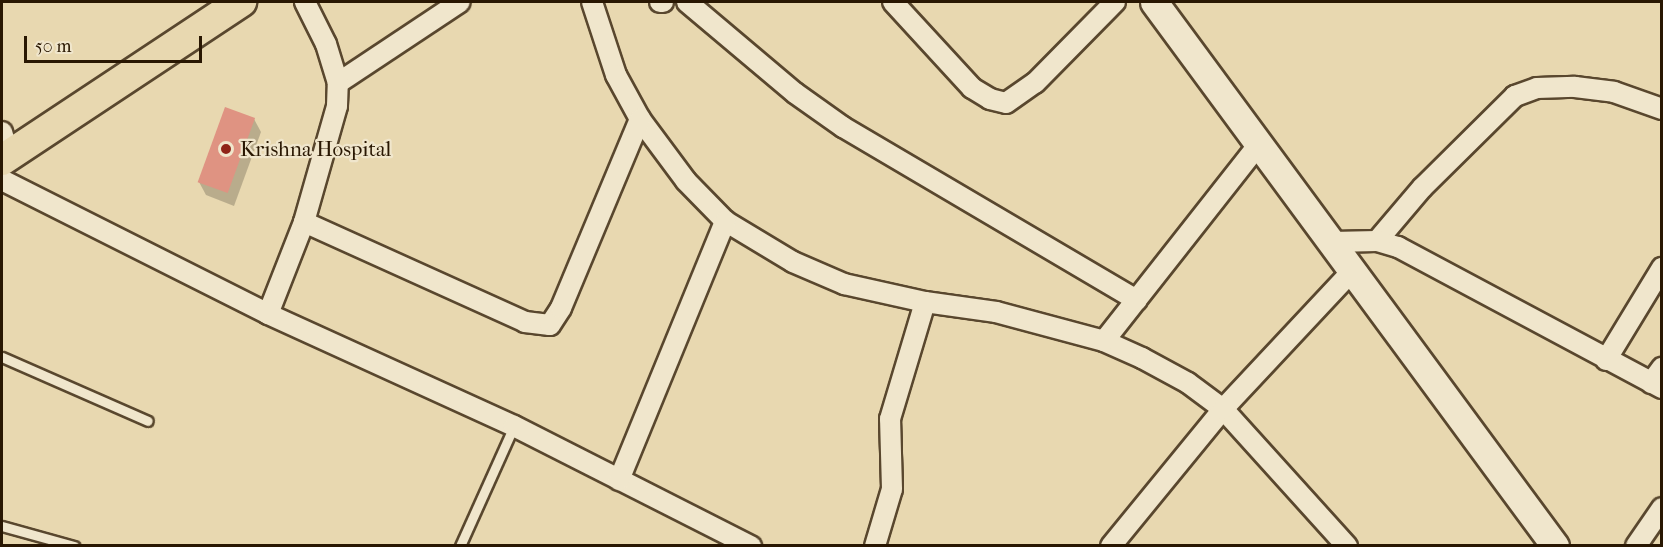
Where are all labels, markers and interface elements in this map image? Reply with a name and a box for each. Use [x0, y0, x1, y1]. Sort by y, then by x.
scale bar [27, 24, 206, 62]
text: 50 m [35, 36, 71, 57]
place label: Krishna Hospital [240, 136, 391, 162]
marker: Krishna Hospital [217, 140, 235, 158]

